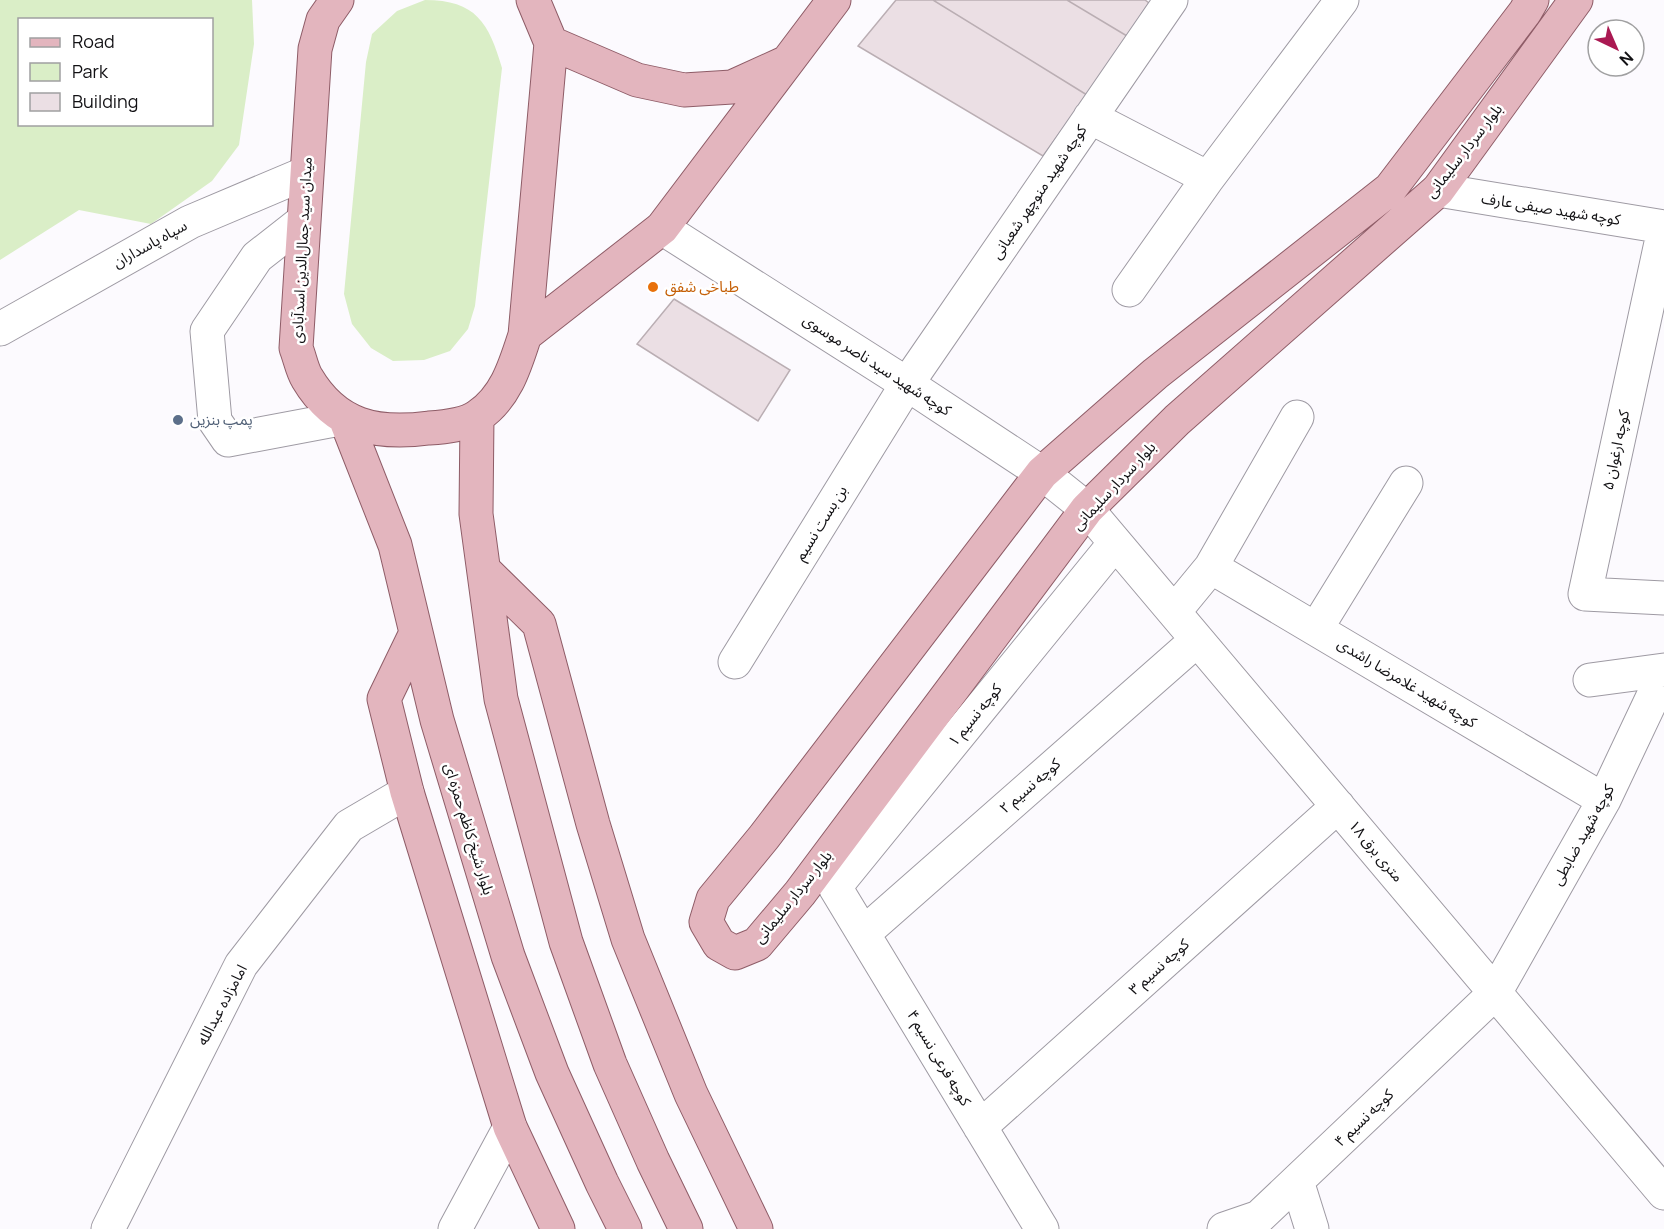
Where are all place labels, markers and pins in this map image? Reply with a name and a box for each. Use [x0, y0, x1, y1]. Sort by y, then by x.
place label: طباخی شفق [665, 276, 739, 297]
marker: طباخی شفق [646, 280, 660, 294]
place label: پمپ بنزین [190, 409, 253, 430]
marker: پمپ بنزین [171, 413, 185, 427]

